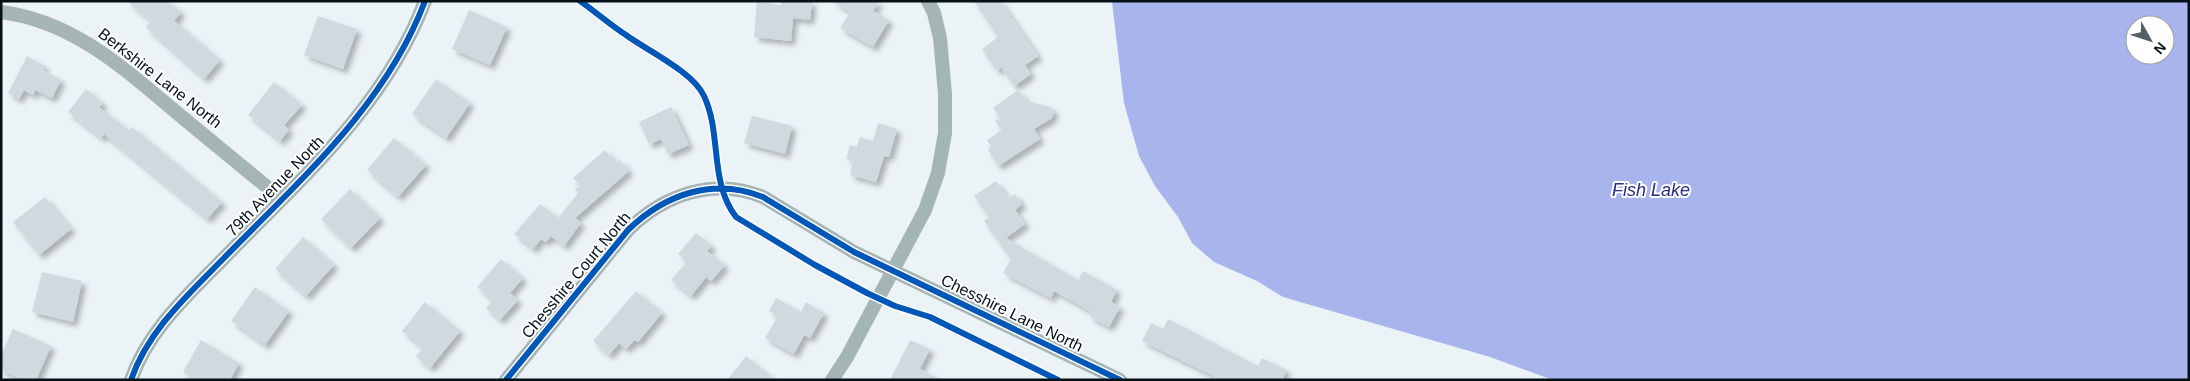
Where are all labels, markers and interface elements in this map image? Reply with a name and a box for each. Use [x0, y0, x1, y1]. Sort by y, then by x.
north arrow [2125, 15, 2175, 65]
street label: Berkshire Lane North [95, 25, 225, 131]
text: N [2151, 39, 2169, 57]
street label: 79th Avenue North [223, 133, 327, 239]
water label: Fish Lake [1612, 180, 1690, 200]
street label: Chesshire Court North [518, 209, 634, 341]
street label: Chesshire Lane North [938, 271, 1086, 355]

